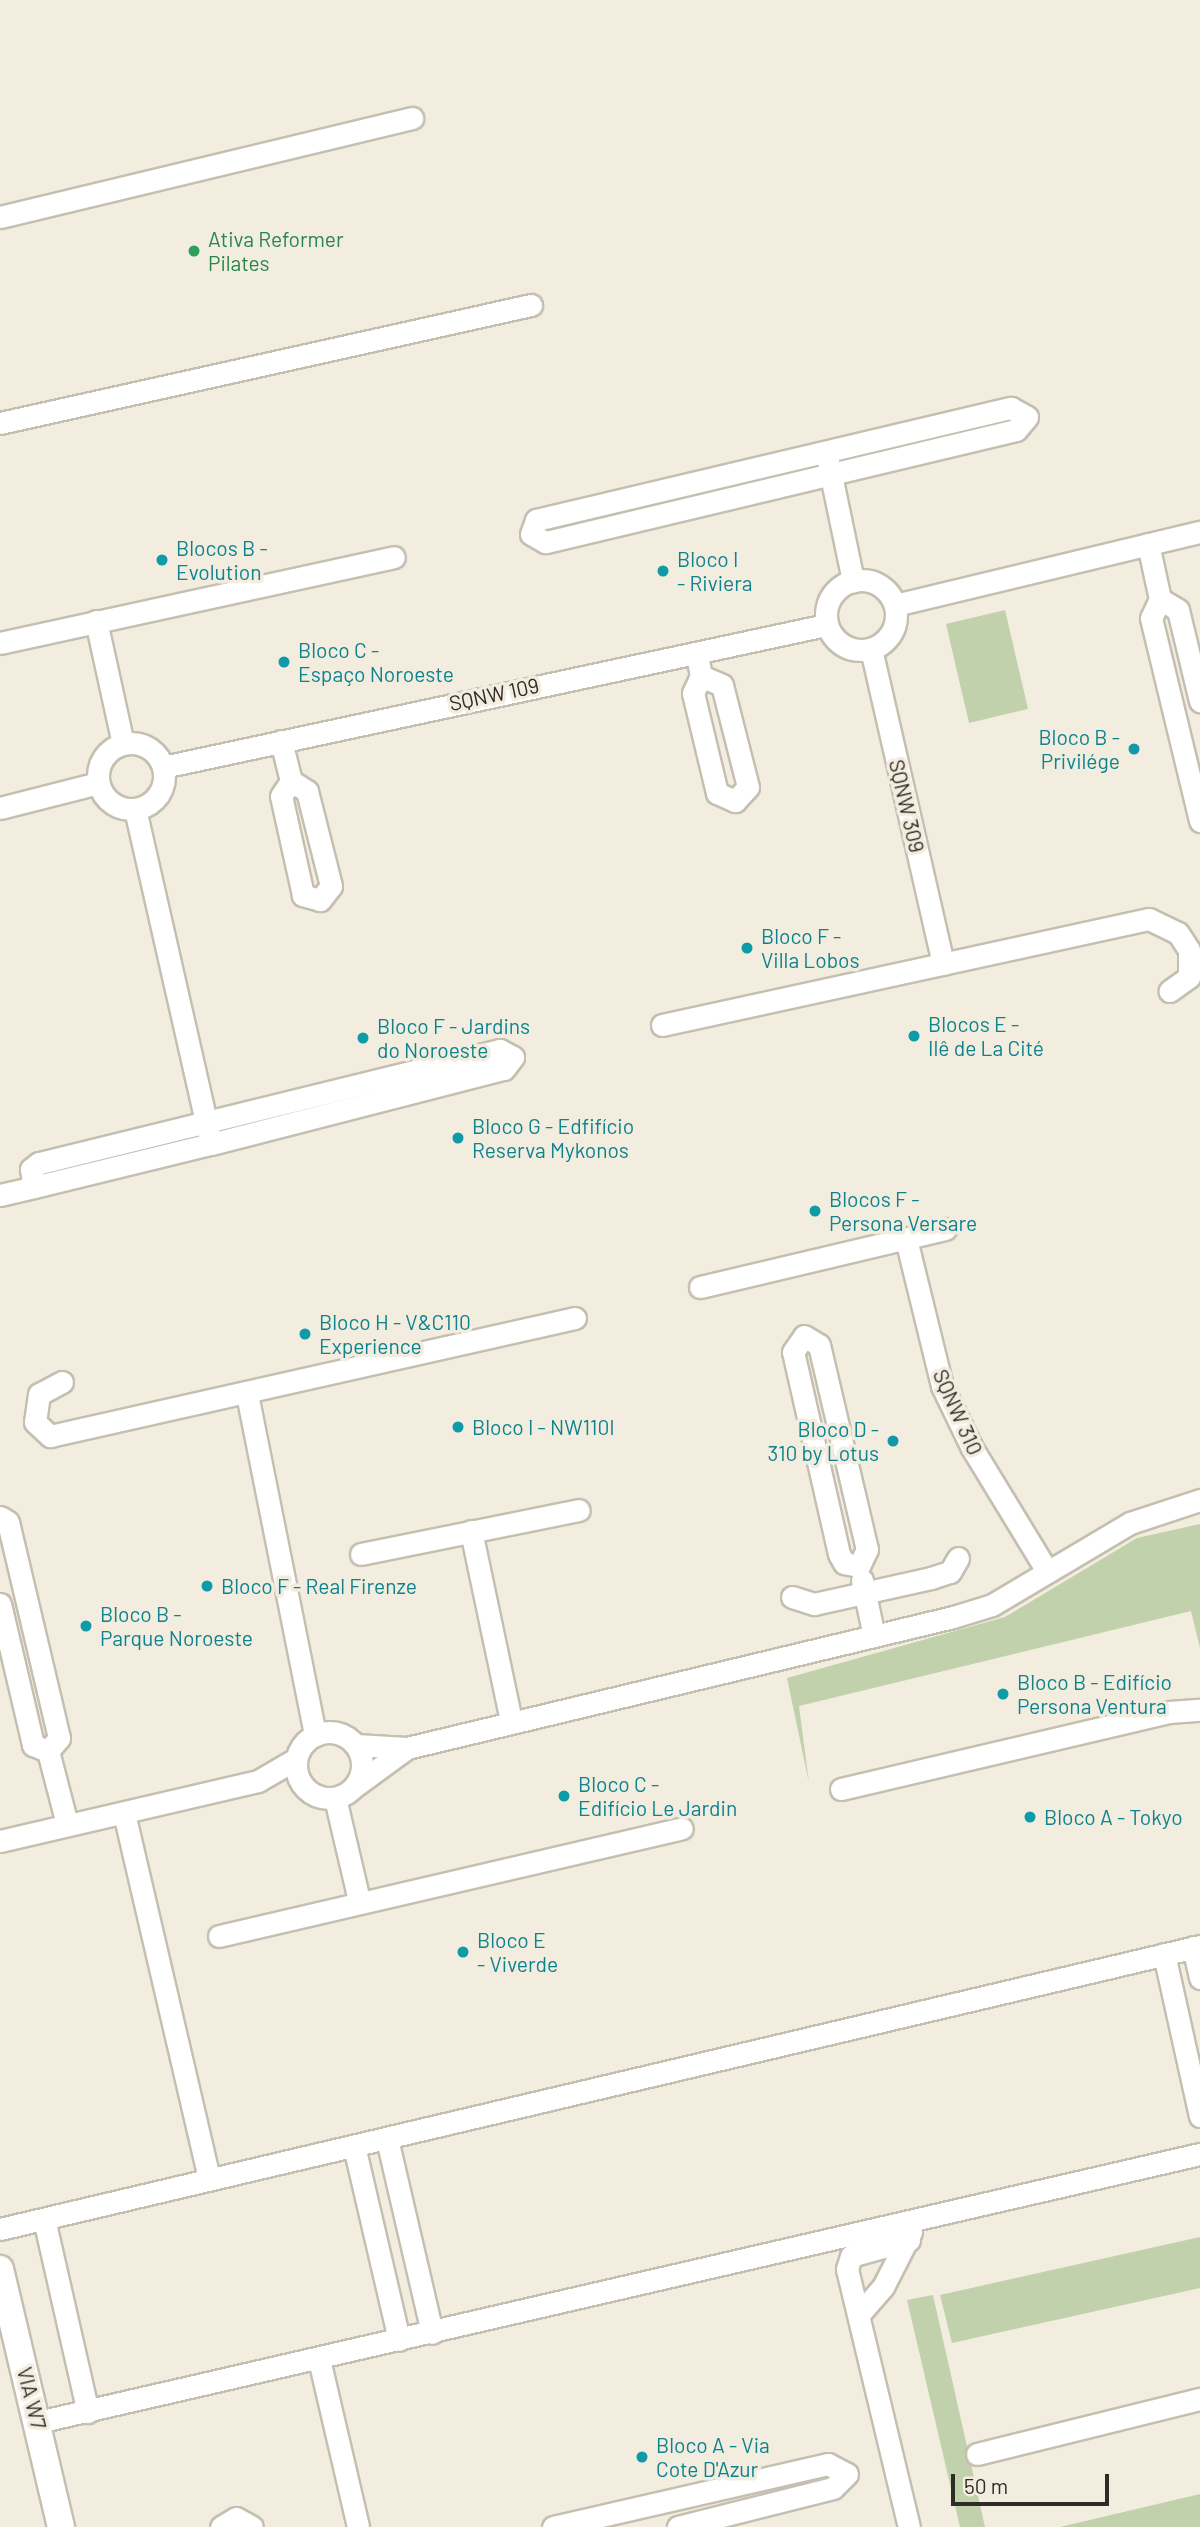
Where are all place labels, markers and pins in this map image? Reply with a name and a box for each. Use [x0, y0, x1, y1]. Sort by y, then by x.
place label: Ativa Reformer Pilates [208, 226, 344, 276]
marker: Ativa Reformer Pilates [186, 243, 202, 259]
place label: Blocos B - Evolution [176, 535, 268, 585]
place label: Bloco I - Riviera [677, 546, 753, 596]
marker: Blocos B - Evolution [154, 552, 170, 568]
marker: Bloco I - Riviera [655, 563, 671, 579]
place label: Bloco C - Espaço Noroeste [298, 637, 454, 687]
marker: Bloco C - Espaço Noroeste [276, 654, 292, 670]
place label: Bloco B - Privilége [1038, 724, 1120, 774]
marker: Bloco B - Privilége [1126, 741, 1142, 757]
place label: Bloco F - Villa Lobos [761, 923, 860, 973]
marker: Bloco F - Villa Lobos [739, 940, 755, 956]
place label: Blocos E - Ilê de La Cité [928, 1011, 1044, 1061]
place label: Bloco F - Jardins do Noroeste [377, 1013, 530, 1063]
marker: Blocos E - Ilê de La Cité [906, 1028, 922, 1044]
marker: Bloco F - Jardins do Noroeste [355, 1030, 371, 1046]
place label: Bloco G - Edfifício Reserva Mykonos [472, 1113, 634, 1163]
marker: Bloco G - Edfifício Reserva Mykonos [450, 1130, 466, 1146]
place label: Blocos F - Persona Versare [829, 1186, 977, 1236]
marker: Blocos F - Persona Versare [807, 1203, 823, 1219]
place label: Bloco H - V&C110 Experience [319, 1309, 471, 1359]
marker: Bloco H - V&C110 Experience [297, 1326, 313, 1342]
place label: Bloco I - NW110I [472, 1414, 615, 1440]
place label: Bloco D - 310 by Lotus [768, 1416, 879, 1466]
marker: Bloco I - NW110I [450, 1419, 466, 1435]
marker: Bloco D - 310 by Lotus [885, 1433, 901, 1449]
place label: Bloco F - Real Firenze [221, 1573, 417, 1599]
marker: Bloco F - Real Firenze [199, 1578, 215, 1594]
place label: Bloco B - Parque Noroeste [100, 1601, 253, 1651]
marker: Bloco B - Parque Noroeste [78, 1618, 94, 1634]
place label: Bloco B - Edifício Persona Ventura [1017, 1669, 1172, 1719]
marker: Bloco B - Edifício Persona Ventura [995, 1686, 1011, 1702]
place label: Bloco C - Edifício Le Jardin [578, 1771, 737, 1821]
marker: Bloco C - Edifício Le Jardin [556, 1788, 572, 1804]
place label: Bloco A - Tokyo [1044, 1804, 1183, 1830]
marker: Bloco A - Tokyo [1022, 1809, 1038, 1825]
place label: Bloco E - Viverde [477, 1927, 558, 1977]
marker: Bloco E - Viverde [455, 1944, 471, 1960]
place label: Bloco A - Via Cote D'Azur [656, 2432, 770, 2482]
marker: Bloco A - Via Cote D'Azur [634, 2449, 650, 2465]

